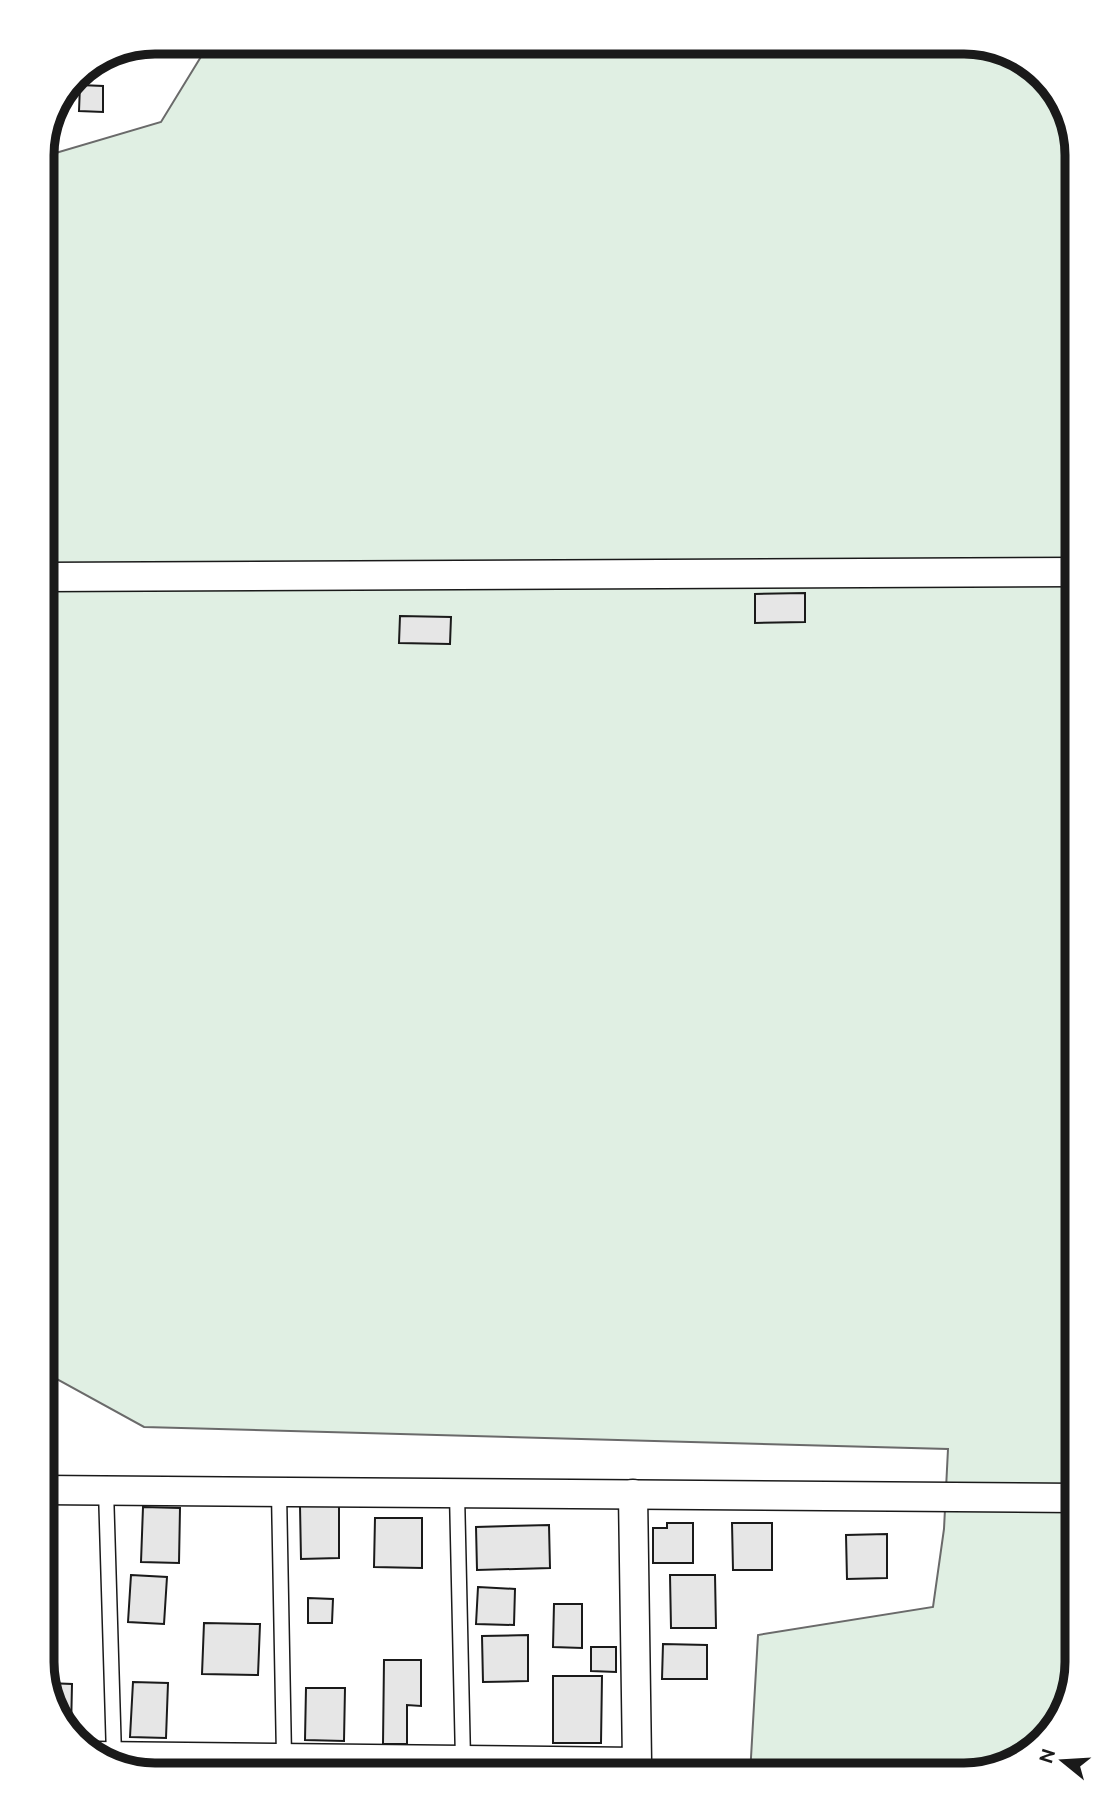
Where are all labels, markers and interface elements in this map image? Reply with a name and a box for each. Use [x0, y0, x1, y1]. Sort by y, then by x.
north arrow [1028, 1726, 1098, 1796]
text: N [1034, 1746, 1059, 1766]

